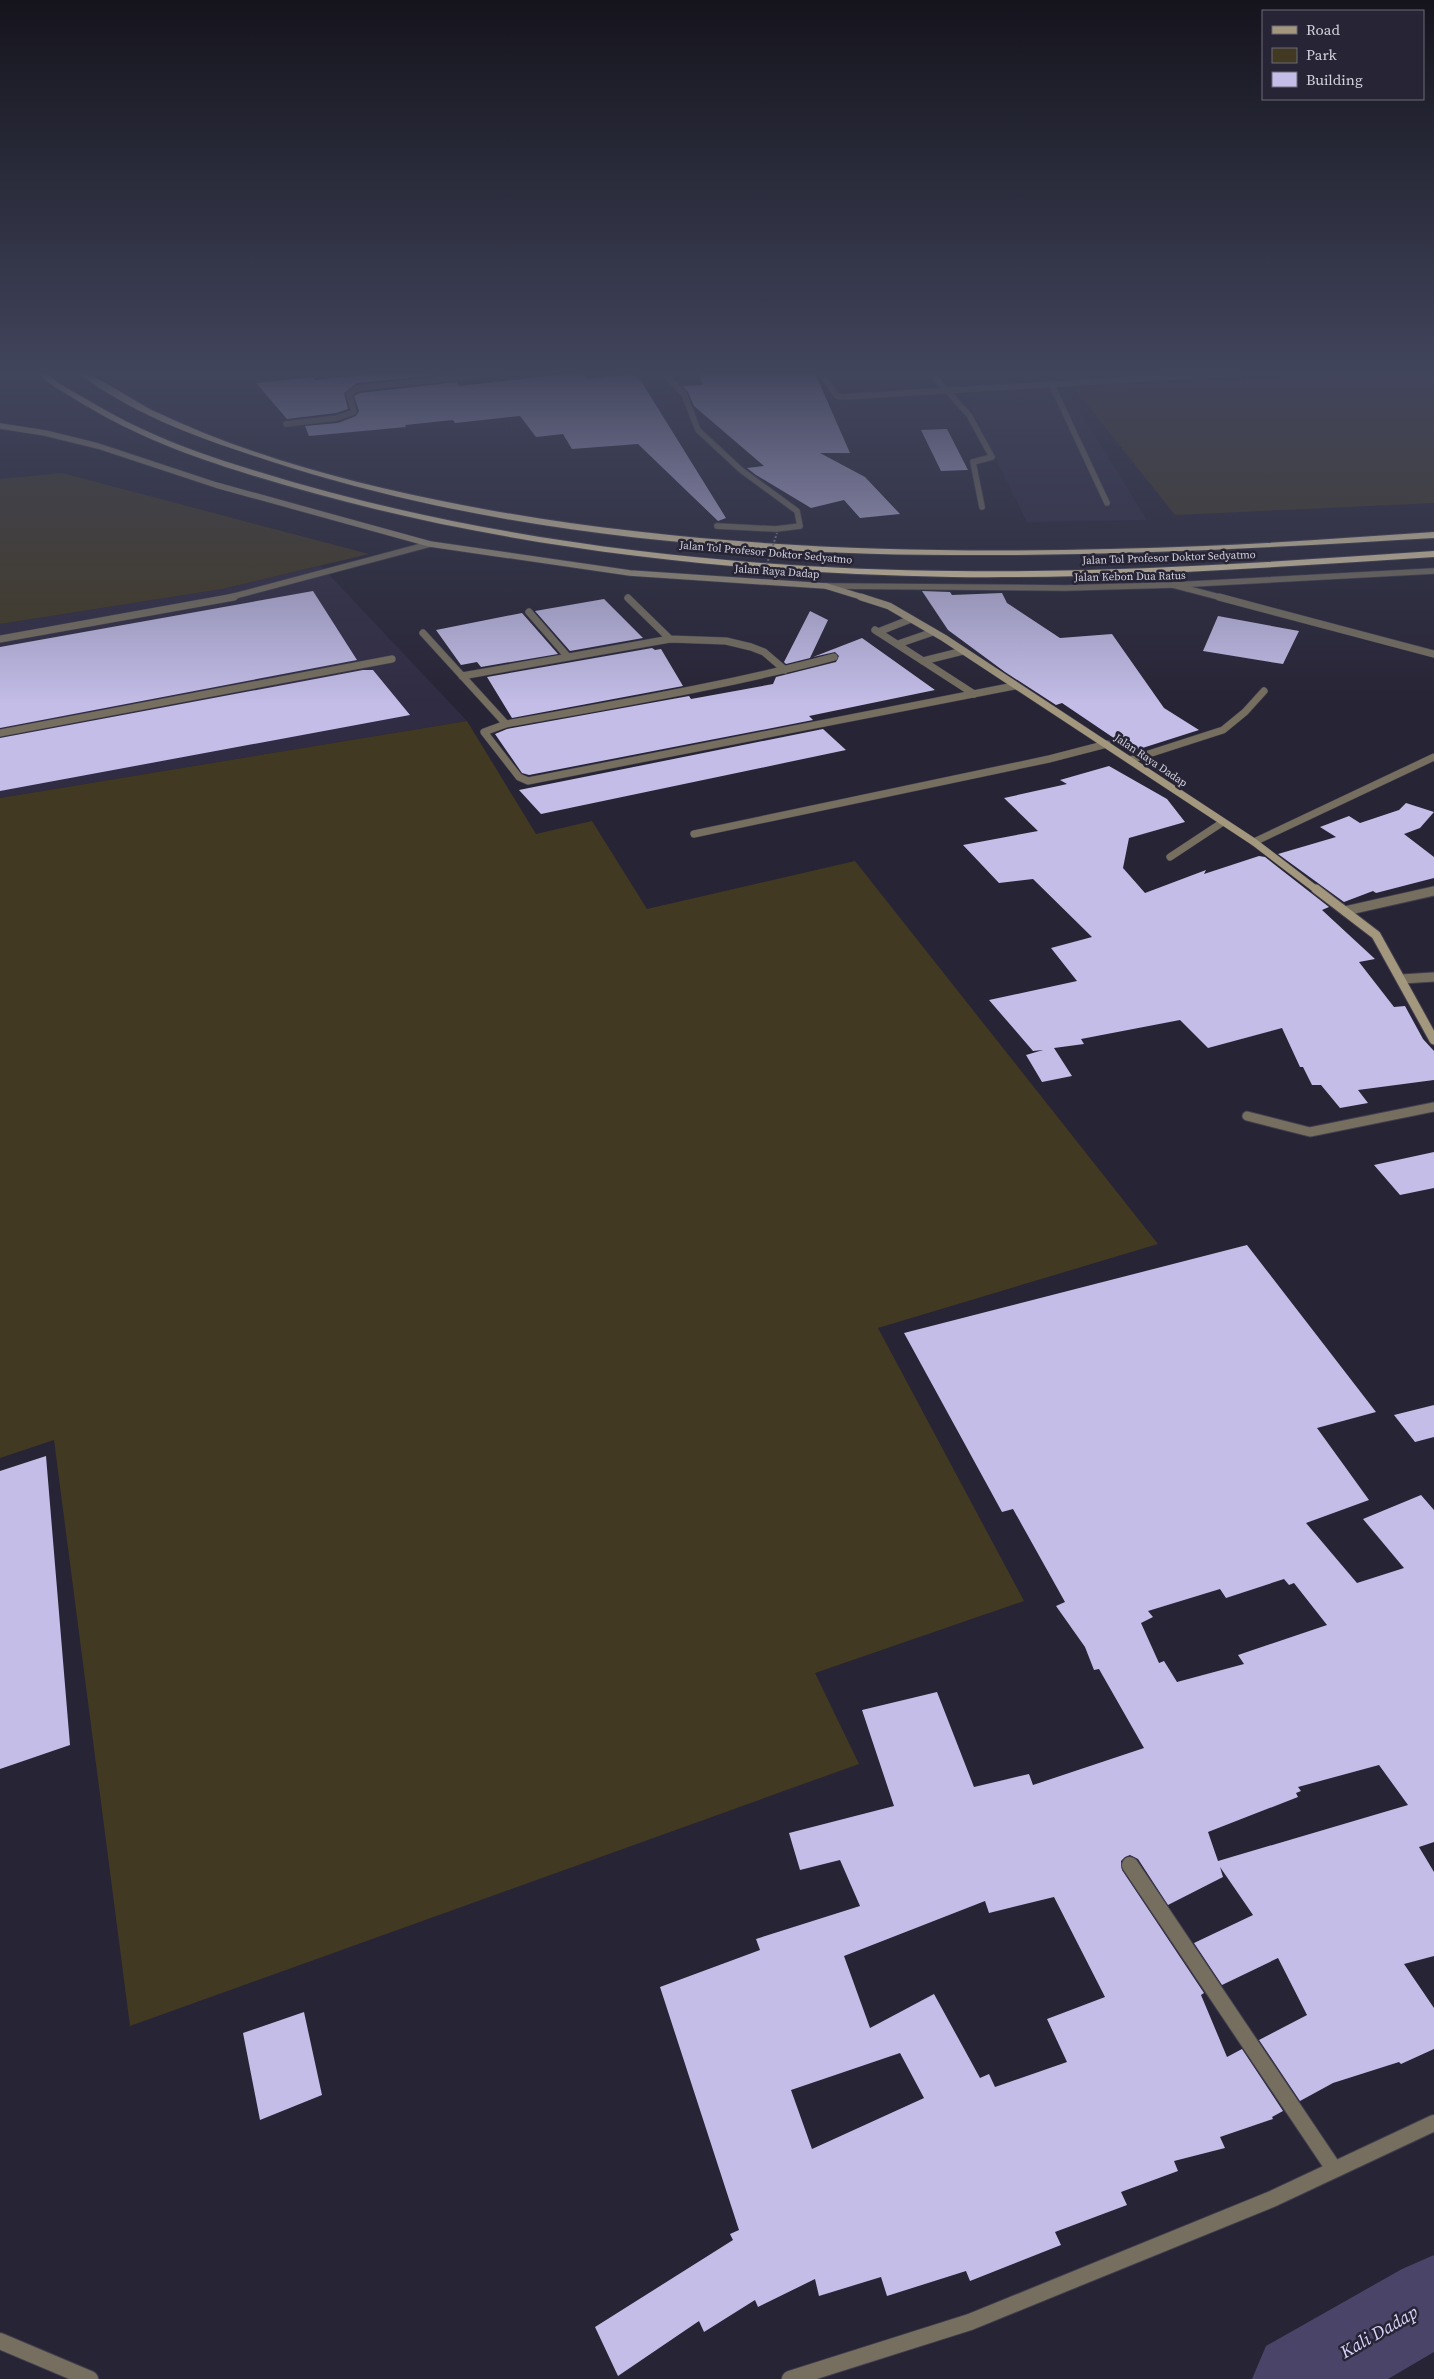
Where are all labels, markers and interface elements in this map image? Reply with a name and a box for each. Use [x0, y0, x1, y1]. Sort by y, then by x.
legend [1262, 10, 1424, 100]
text: Road [1306, 19, 1340, 40]
text: Park [1306, 44, 1338, 65]
text: Building [1306, 69, 1363, 90]
street label: Jalan Tol Profesor Doktor Sedyatmo [678, 537, 853, 568]
street label: Jalan Tol Profesor Doktor Sedyatmo [1081, 547, 1256, 568]
street label: Jalan Raya Dadap [733, 561, 820, 582]
street label: Jalan Kebon Dua Ratus [1073, 568, 1186, 585]
street label: Jalan Raya Dadap [1110, 730, 1190, 790]
water label: Kali Dadap [1334, 2299, 1422, 2364]

